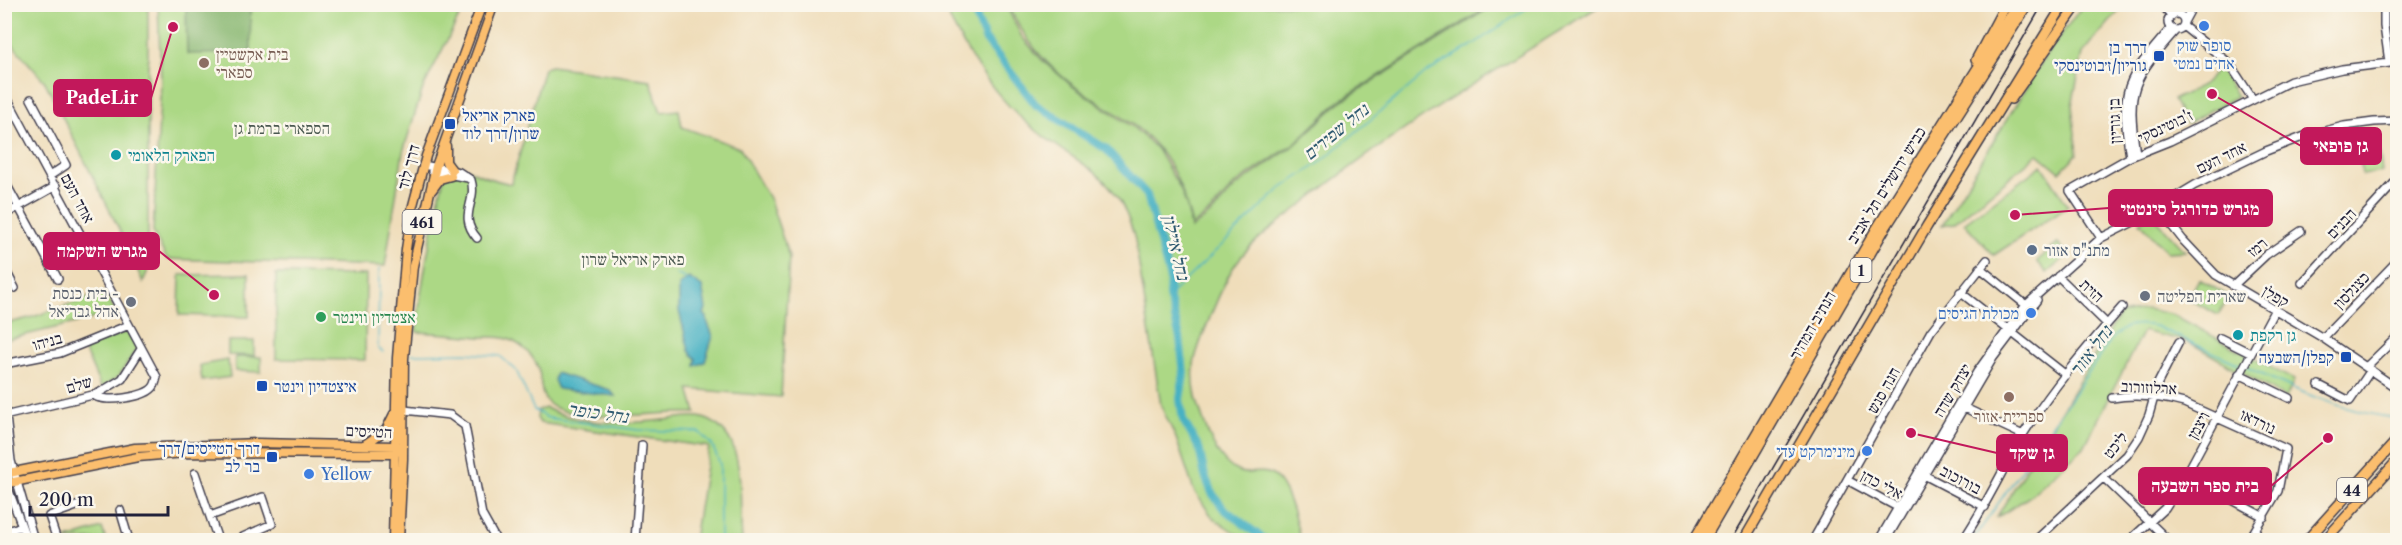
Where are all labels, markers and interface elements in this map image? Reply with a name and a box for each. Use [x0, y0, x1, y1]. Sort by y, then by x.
marker: סופר שוק אחים נמטי [2197, 19, 2211, 33]
place label: סופר שוק אחים נמטי [2173, 35, 2235, 73]
place label: דרך בן גוריון/ז׳בוטינסקי [2054, 37, 2147, 75]
place label: בית אקשטיין ספארי [216, 44, 289, 82]
marker: דרך בן גוריון/ז׳בוטינסקי [2152, 49, 2166, 63]
marker: בית אקשטיין ספארי [197, 56, 211, 70]
callout: PadeLir [54, 80, 151, 116]
text: PadeLir [66, 87, 138, 109]
water label: נחל שפירים [1299, 98, 1375, 165]
street label: בן גוריון [2103, 98, 2125, 144]
place label: פארק אריאל שרון/דרך לוד [462, 105, 539, 143]
street label: ז'בוטינסקי [2134, 105, 2196, 147]
marker: פארק אריאל שרון/דרך לוד [443, 117, 457, 131]
park label: הספארי ברמת גן [234, 118, 330, 138]
street label: כביש ירושלים תל אביב [1842, 123, 1930, 247]
callout: גן פופאי [2301, 128, 2381, 164]
text: גן פופאי [2313, 135, 2369, 157]
street label: אחד העם [2193, 136, 2249, 178]
street label: דרך לוד [392, 142, 424, 192]
place label: הפארק הלאומי [128, 145, 215, 165]
marker: הפארק הלאומי [109, 148, 123, 162]
street label: אחד העם [57, 170, 99, 226]
callout: מגרש כדורגל סינטטי [2109, 190, 2272, 226]
text: מגרש כדורגל סינטטי [2121, 198, 2259, 220]
street label: הבנים [2322, 204, 2360, 242]
road number: 461 [402, 210, 442, 234]
water label: נחל איילון [1158, 212, 1195, 284]
callout: מגרש השקמה [44, 233, 159, 269]
street label: רמז [2243, 233, 2271, 261]
text: מגרש השקמה [57, 240, 148, 262]
place label: מתנ"ס אזור [2044, 240, 2110, 260]
marker: מתנ"ס אזור [2025, 243, 2039, 257]
park label: פארק אריאל שרון [581, 249, 685, 269]
road number: 1 [1850, 258, 1872, 282]
street label: כצנלסון [2329, 267, 2373, 313]
street label: הזית [2076, 274, 2108, 306]
street label: קפלן [2259, 280, 2293, 312]
place label: בית כנסת - אהל גבריאל [49, 283, 119, 321]
place label: שארית הפליטה [2157, 286, 2246, 306]
street label: הנתיב המהיר [1784, 287, 1840, 363]
marker: שארית הפליטה [2138, 289, 2152, 303]
marker: בית כנסת - אהל גבריאל [124, 295, 138, 309]
place label: מכולת הגיסים [1938, 303, 2019, 323]
marker: מכולת הגיסים [2024, 306, 2038, 320]
place label: אצטדיון ווינטר [333, 307, 416, 327]
marker: אצטדיון ווינטר [314, 310, 328, 324]
water label: נחל אזור [2065, 320, 2118, 380]
place label: גן רקפת [2250, 325, 2296, 345]
street label: בניהו [30, 327, 64, 355]
marker: גן רקפת [2231, 328, 2245, 342]
place label: קפלן/השבעה [2259, 347, 2334, 367]
marker: קפלן/השבעה [2339, 350, 2353, 364]
street label: יצחק שדה [1928, 360, 1976, 420]
street label: חנה סנש [1862, 363, 1904, 417]
street label: שלם [64, 371, 95, 397]
place label: איצטדיון וינטר [274, 376, 357, 396]
street label: ארלוזורוב [2120, 376, 2178, 398]
marker: איצטדיון וינטר [255, 379, 269, 393]
marker: ספריית אזור [2002, 390, 2016, 404]
water label: נחל כופר [566, 398, 632, 428]
street label: נורדאו [2237, 404, 2279, 438]
place label: ספריית אזור [1974, 406, 2044, 426]
street label: ויצמן [2182, 408, 2214, 442]
street label: הטייסים [345, 420, 393, 442]
street label: ליכט [2098, 428, 2132, 462]
callout: גן שקד [1997, 435, 2067, 471]
place label: דרך הטייסים/דרך בר לב [158, 438, 260, 476]
place label: מינימרקט עדי [1776, 441, 1855, 461]
text: גן שקד [2009, 442, 2055, 464]
marker: מינימרקט עדי [1860, 444, 1874, 458]
marker: דרך הטייסים/דרך בר לב [265, 450, 279, 464]
street label: בורוכוב [1937, 460, 1985, 498]
place label: Yellow [320, 464, 372, 484]
street label: אלי כהן [1858, 465, 1906, 503]
marker: Yellow [302, 467, 316, 481]
callout: בית ספר השבעה [2139, 468, 2271, 504]
text: בית ספר השבעה [2151, 475, 2259, 497]
road number: 44 [2337, 478, 2367, 502]
scale bar [30, 479, 168, 517]
text: 200 m [39, 489, 94, 511]

